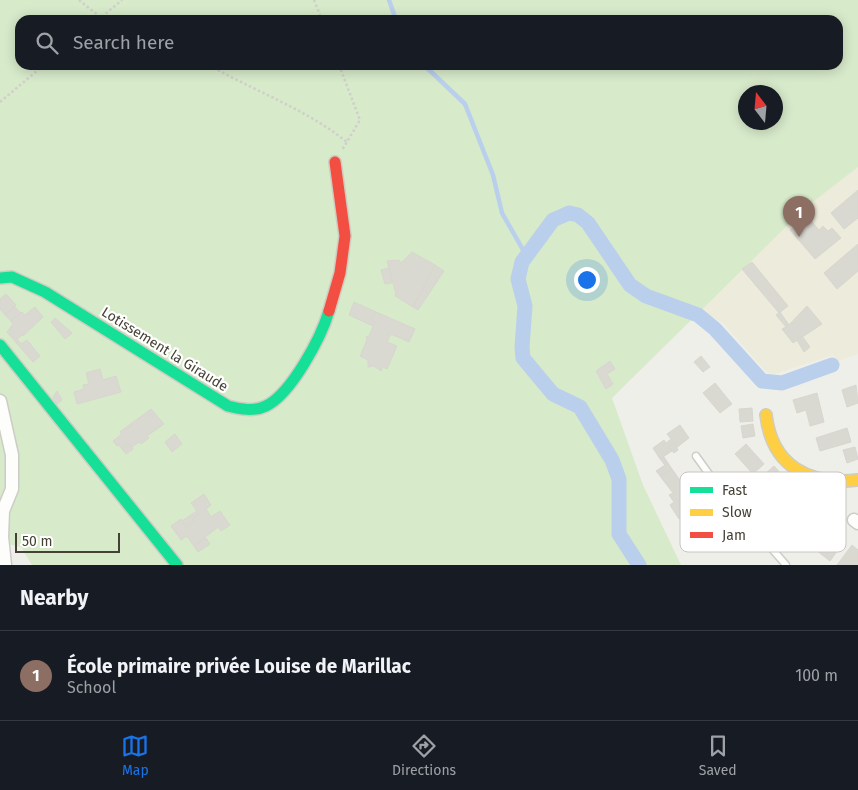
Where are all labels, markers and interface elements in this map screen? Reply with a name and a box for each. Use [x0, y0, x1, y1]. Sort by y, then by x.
search box [15, 15, 843, 70]
icon: search [33, 29, 61, 57]
text: Search here [73, 31, 174, 54]
north arrow [738, 85, 783, 130]
pin: 1 [783, 196, 815, 237]
your location [574, 267, 600, 293]
street label: Lotissement la Giraude [98, 304, 231, 395]
legend [680, 472, 846, 552]
text: Fast [722, 482, 748, 499]
text: Slow [722, 504, 752, 521]
text: Jam [722, 527, 746, 544]
scale bar [15, 530, 120, 553]
text: 50 m [22, 533, 53, 550]
text: Nearby [20, 585, 88, 611]
text: École primaire privée Louise de Marillac [67, 655, 411, 678]
text: 1 [32, 666, 40, 685]
text: 100 m [795, 666, 838, 685]
text: School [67, 678, 116, 697]
tab: Map [121, 732, 149, 779]
tab: Directions [392, 732, 456, 779]
tab: Saved [699, 732, 737, 779]

